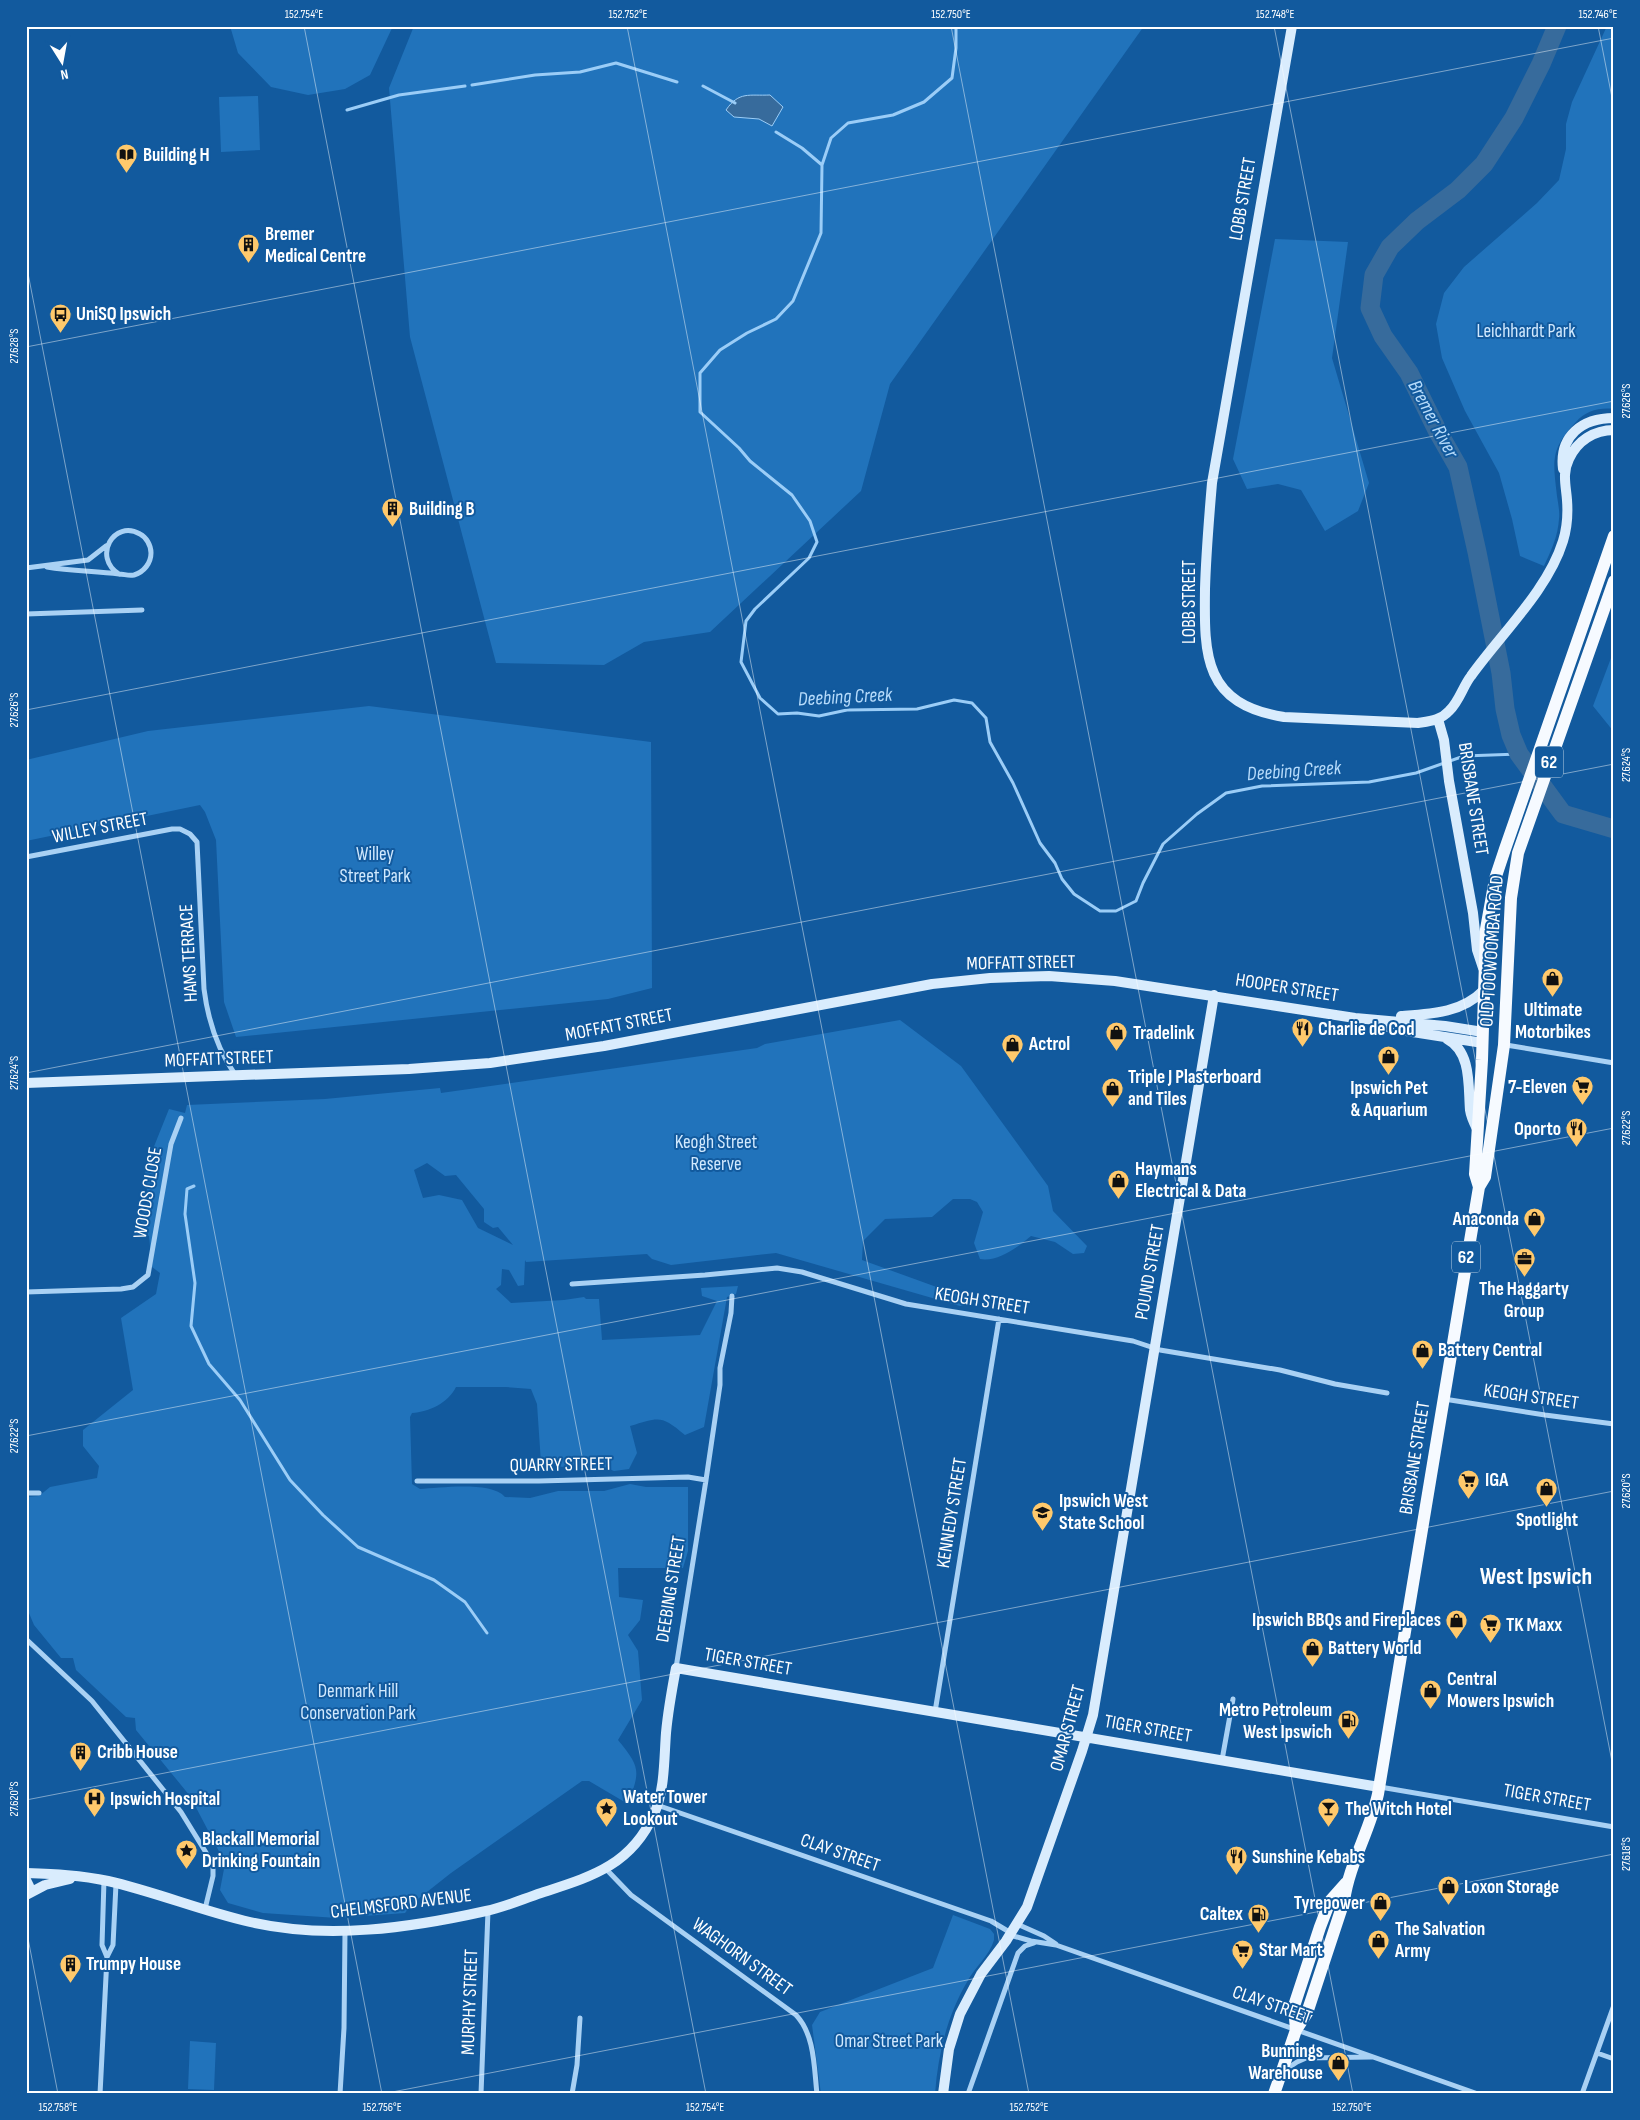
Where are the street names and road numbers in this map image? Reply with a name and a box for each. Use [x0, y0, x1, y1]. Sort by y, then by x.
street label: LOBB STREET [1224, 155, 1262, 242]
street label: LOBB STREET [1178, 560, 1201, 644]
street label: BRISBANE STREET [1453, 741, 1493, 857]
road number: 62 [1535, 746, 1563, 778]
street label: WILLEY STREET [50, 807, 150, 849]
street label: OLD TOOWOOMBA ROAD [1475, 874, 1509, 1028]
street label: HAMS TERRACE [175, 903, 203, 1003]
street label: MOFFATT STREET [966, 951, 1076, 975]
street label: HOOPER STREET [1234, 969, 1340, 1008]
street label: MOFFATT STREET [563, 1003, 675, 1047]
street label: MOFFATT STREET [164, 1046, 274, 1072]
street label: WOODS CLOSE [129, 1145, 167, 1241]
street label: POUND STREET [1130, 1222, 1170, 1322]
road number: 62 [1452, 1242, 1480, 1272]
street label: KEOGH STREET [933, 1282, 1031, 1320]
street label: KEOGH STREET [1482, 1379, 1580, 1415]
street label: BRISBANE STREET [1395, 1400, 1435, 1516]
street label: QUARRY STREET [509, 1453, 613, 1477]
street label: KENNEDY STREET [932, 1456, 972, 1570]
street label: DEEBING STREET [651, 1534, 691, 1644]
street label: TIGER STREET [702, 1643, 794, 1681]
street label: OMAR STREET [1045, 1682, 1091, 1774]
street label: TIGER STREET [1102, 1710, 1194, 1748]
street label: TIGER STREET [1501, 1779, 1593, 1817]
street label: CLAY STREET [797, 1829, 883, 1877]
street label: CHELMSFORD AVENUE [329, 1884, 473, 1924]
street label: WAGHORN STREET [688, 1913, 797, 2001]
street label: MURPHY STREET [457, 1948, 483, 2055]
street label: CLAY STREET [1229, 1981, 1315, 2029]

